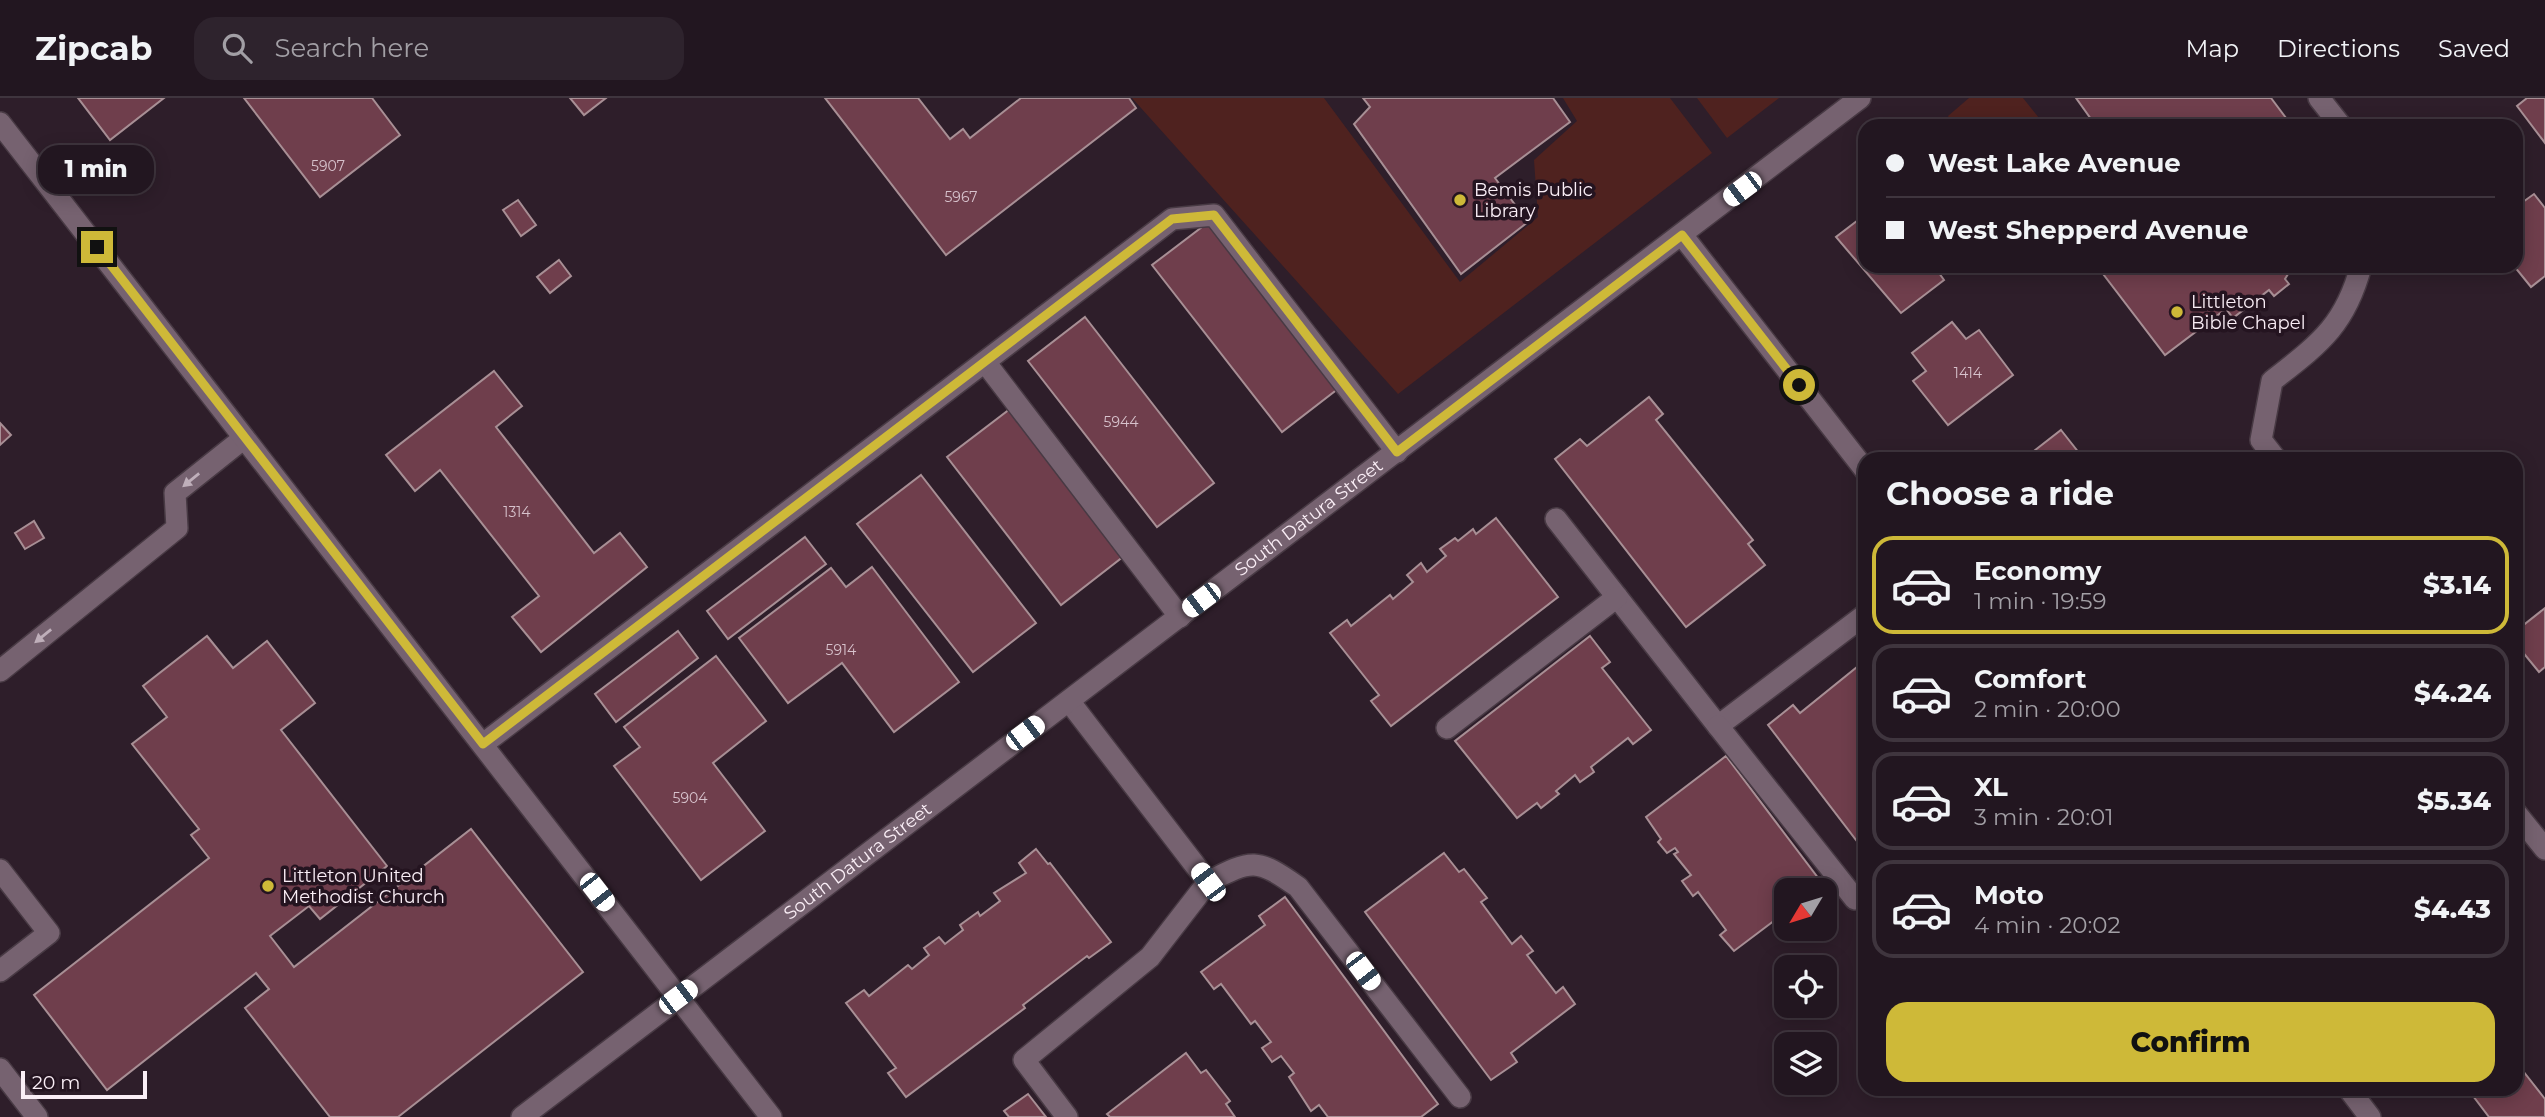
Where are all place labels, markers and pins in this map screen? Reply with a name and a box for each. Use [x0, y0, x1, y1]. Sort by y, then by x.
place label: Bemis Public Library [1474, 179, 1593, 222]
marker: Bemis Public Library [1452, 192, 1468, 208]
place label: Littleton Bible Chapel [2191, 291, 2306, 334]
marker: Littleton Bible Chapel [2169, 304, 2185, 320]
place label: Littleton United Methodist Church [282, 865, 445, 908]
marker: Littleton United Methodist Church [260, 878, 276, 894]

